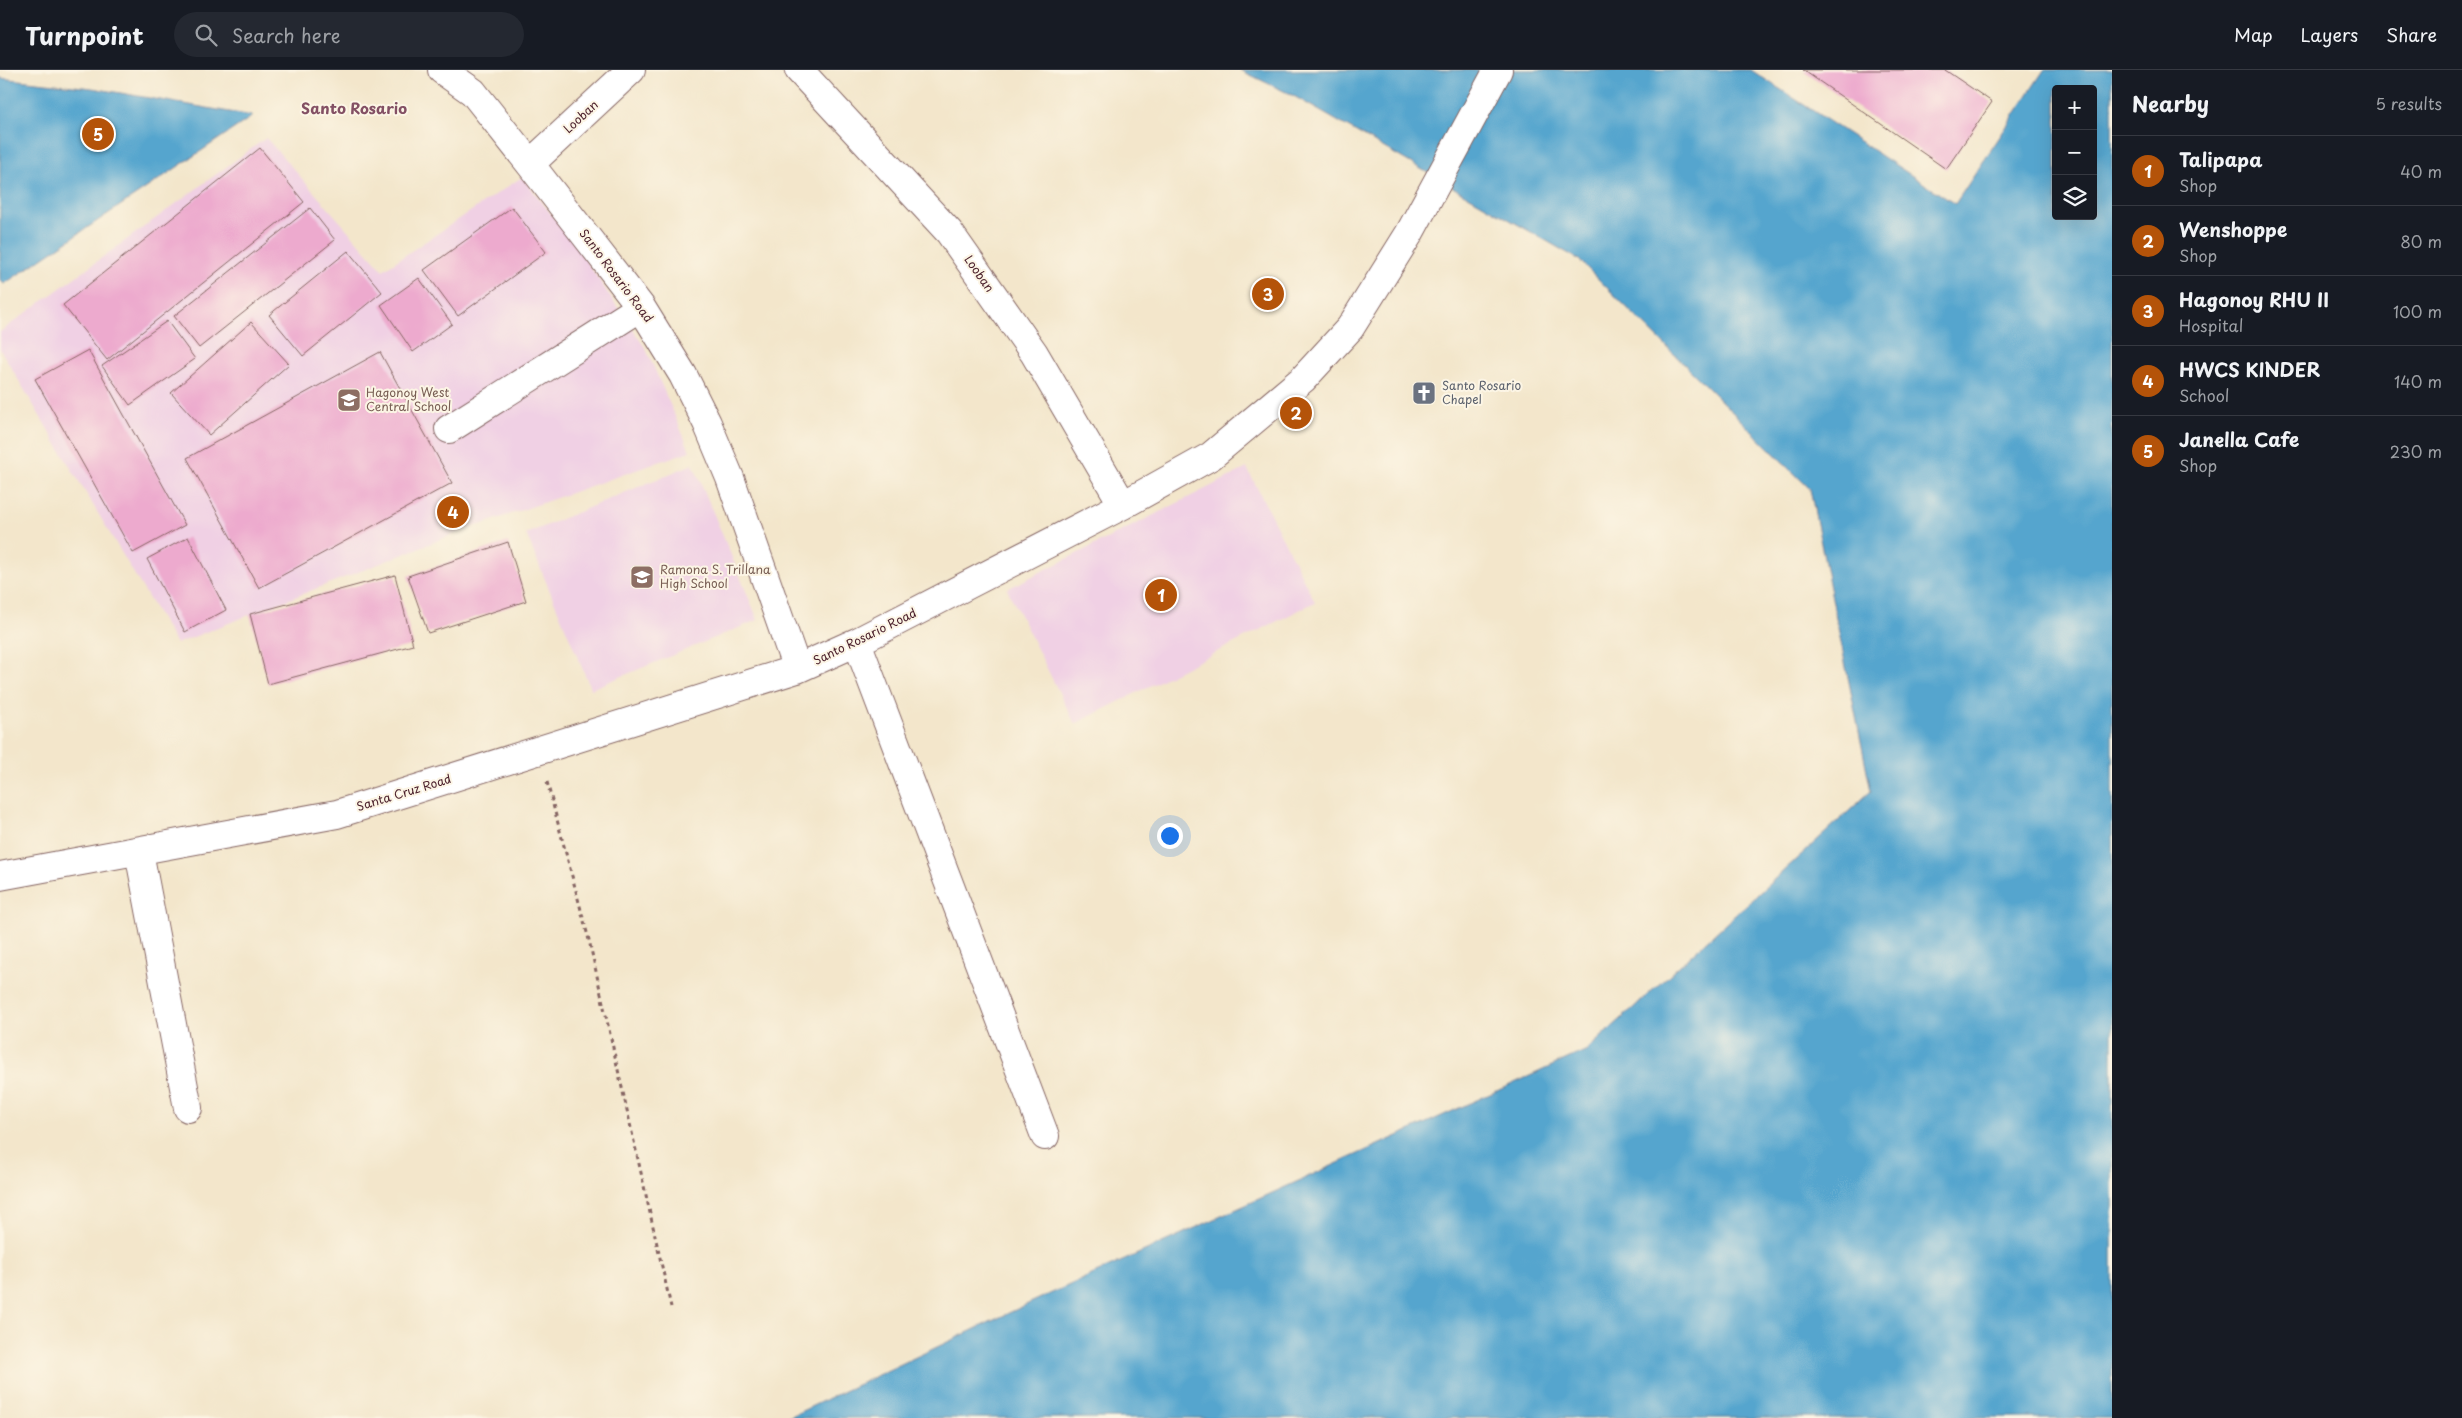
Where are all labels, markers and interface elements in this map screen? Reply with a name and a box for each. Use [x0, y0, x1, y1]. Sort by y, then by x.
search box [174, 12, 524, 57]
text: Turnpoint [25, 17, 144, 53]
icon: search [192, 21, 220, 49]
text: Search here [232, 21, 341, 49]
text: Map [2234, 21, 2273, 48]
text: Layers [2301, 21, 2358, 48]
text: Share [2386, 21, 2437, 48]
map controls [2052, 85, 2097, 220]
button: + [2052, 85, 2097, 130]
text: Nearby [2132, 87, 2209, 119]
text: 5 results [2375, 91, 2442, 115]
district label: Santo Rosario [301, 96, 407, 119]
street label: Looban [559, 96, 602, 137]
pin: 5 [82, 115, 114, 153]
button: − [2052, 130, 2097, 175]
text: Talipapa [2179, 145, 2262, 173]
text: 1 [2144, 159, 2152, 183]
text: 40 m [2400, 159, 2442, 183]
text: Shop [2179, 173, 2217, 197]
button: layers [2052, 175, 2097, 220]
text: Wenshoppe [2179, 215, 2287, 243]
street label: Santo Rosario Road [576, 225, 658, 326]
text: 2 [2142, 229, 2154, 253]
text: 80 m [2400, 229, 2442, 253]
text: Shop [2179, 243, 2217, 267]
street label: Looban [961, 251, 999, 296]
pin: 3 [1252, 275, 1284, 313]
text: Hagonoy RHU II [2179, 285, 2329, 313]
text: 3 [2143, 299, 2153, 323]
text: 100 m [2393, 299, 2442, 323]
text: Hospital [2179, 313, 2243, 337]
text: HWCS KINDER [2179, 355, 2321, 383]
text: 4 [2143, 369, 2153, 393]
text: 140 m [2394, 369, 2442, 393]
place label: Santo Rosario Chapel [1442, 376, 1522, 408]
church icon: Santo Rosario Chapel [1411, 380, 1437, 406]
place label: Hagonoy West Central School [366, 383, 451, 415]
text: School [2179, 383, 2229, 407]
school or university icon: Hagonoy West Central School [336, 387, 362, 413]
pin: 2 [1280, 394, 1312, 432]
text: Janella Cafe [2179, 425, 2299, 453]
text: 5 [2143, 439, 2153, 463]
text: 230 m [2390, 439, 2442, 463]
text: Shop [2179, 453, 2217, 477]
pin: 4 [437, 493, 469, 531]
place label: Ramona S. Trillana High School [660, 560, 771, 592]
school or university icon: Ramona S. Trillana High School [629, 564, 655, 590]
pin: 1 [1145, 576, 1177, 614]
street label: Santo Rosario Road [810, 603, 919, 669]
street label: Santa Cruz Road [354, 769, 453, 815]
your location [1157, 823, 1183, 849]

